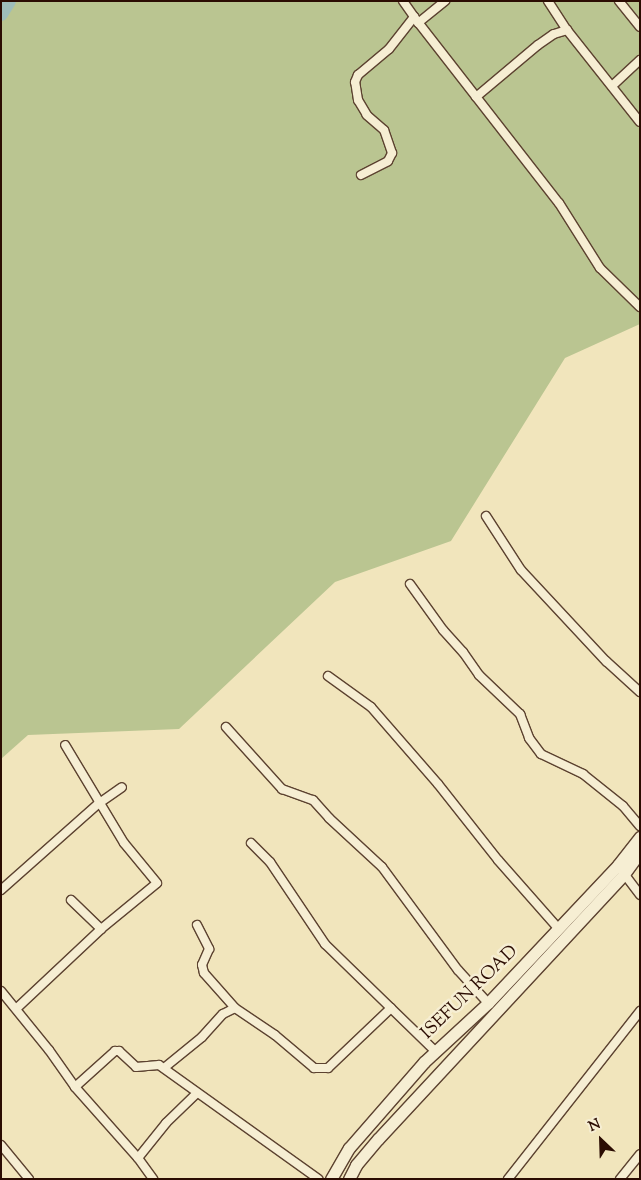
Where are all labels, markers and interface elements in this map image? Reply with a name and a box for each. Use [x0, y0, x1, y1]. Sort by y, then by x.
street label: ISEFUN ROAD [417, 941, 523, 1045]
north arrow [576, 1115, 626, 1165]
text: N [586, 1115, 604, 1138]

